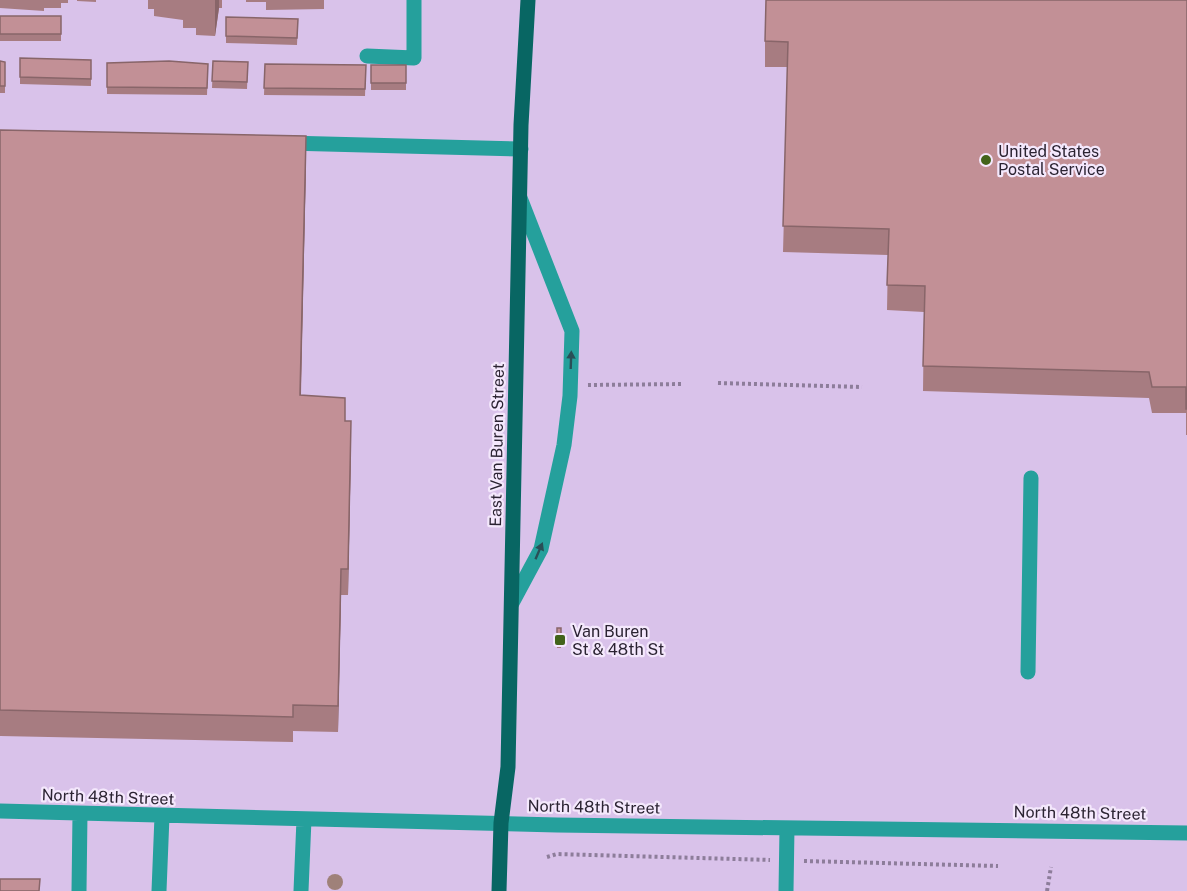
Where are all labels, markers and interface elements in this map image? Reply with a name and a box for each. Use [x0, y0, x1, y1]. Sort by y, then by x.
place label: United States Postal Service [998, 142, 1105, 179]
marker: United States Postal Service [979, 153, 993, 167]
one-way arrow [566, 350, 575, 369]
street label: East Van Buren Street [486, 363, 508, 527]
one-way arrow [535, 542, 544, 560]
place label: Van Buren St & 48th St [572, 622, 664, 659]
marker: Van Buren St & 48th St [553, 633, 567, 647]
street label: North 48th Street [41, 785, 175, 809]
street label: North 48th Street [527, 796, 661, 818]
street label: North 48th Street [1013, 802, 1147, 824]

